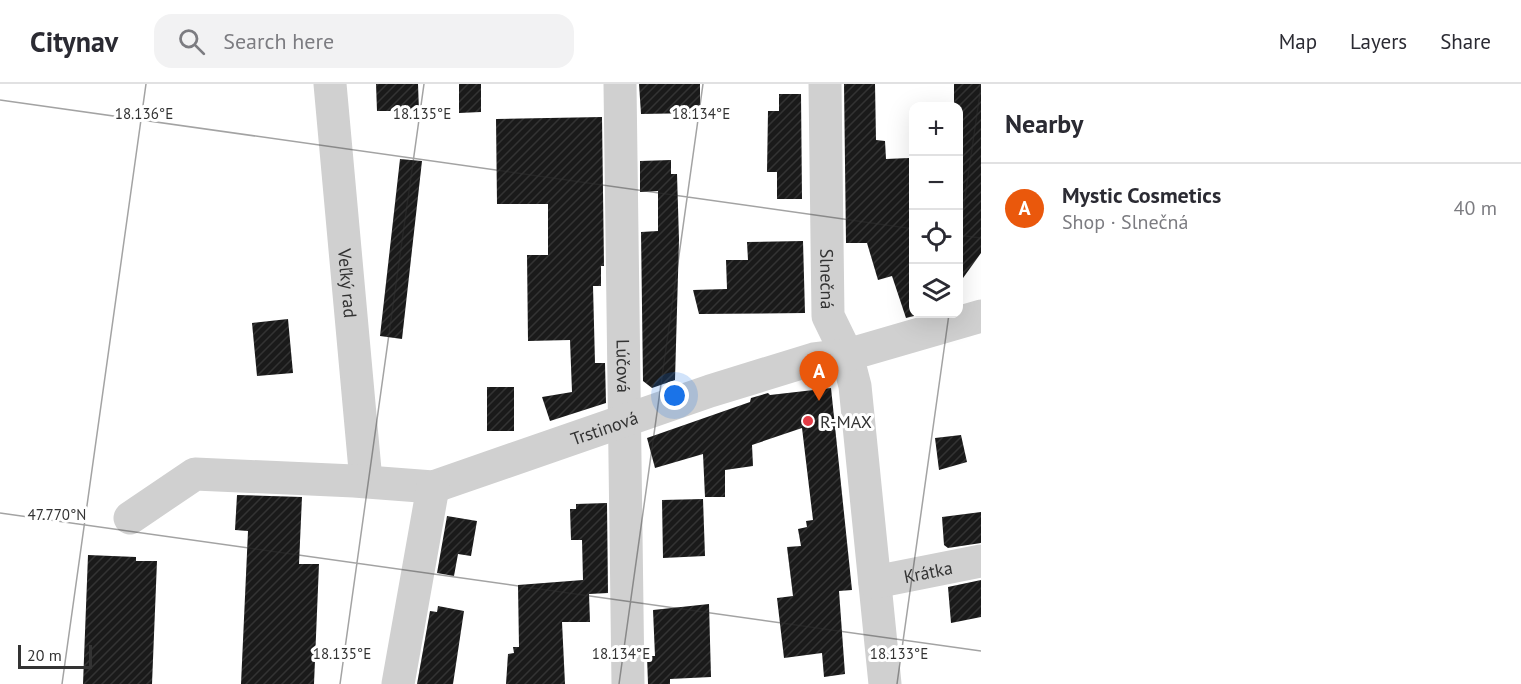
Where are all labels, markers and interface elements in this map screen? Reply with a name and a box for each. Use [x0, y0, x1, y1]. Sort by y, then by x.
search box [154, 14, 574, 68]
text: Citynav [30, 23, 118, 60]
icon: search [175, 25, 208, 58]
text: Search here [223, 27, 334, 55]
text: Map [1279, 28, 1317, 55]
text: Layers [1350, 28, 1407, 55]
text: Share [1440, 28, 1491, 55]
map controls [909, 102, 963, 318]
button: + [909, 102, 963, 156]
text: 18.136°E [115, 104, 173, 123]
text: 18.135°E [393, 104, 451, 123]
text: 18.134°E [672, 104, 730, 123]
text: Nearby [1005, 107, 1083, 140]
button: − [909, 156, 963, 210]
text: Mystic Cosmetics [1062, 181, 1221, 209]
text: A [1018, 195, 1031, 221]
text: 40 m [1454, 195, 1497, 221]
text: Shop · Slnečná [1062, 209, 1188, 235]
button: locate [909, 210, 963, 264]
street label: Veľký rad [333, 247, 363, 319]
street label: Slnečná [816, 249, 839, 309]
button: layers [909, 264, 963, 318]
street label: Lúčová [612, 339, 636, 393]
pin: A [800, 352, 838, 401]
your location [660, 381, 689, 410]
street label: Trstinová [567, 405, 641, 450]
place label: R-MAX [820, 410, 872, 433]
marker: R-MAX [801, 414, 815, 428]
text: 47.770°N [28, 505, 86, 524]
street label: Krátka [902, 555, 954, 588]
scale bar [18, 642, 92, 670]
text: 18.135°E [313, 644, 371, 663]
text: 18.134°E [592, 644, 650, 663]
text: 18.133°E [870, 644, 928, 663]
text: 20 m [27, 645, 62, 665]

